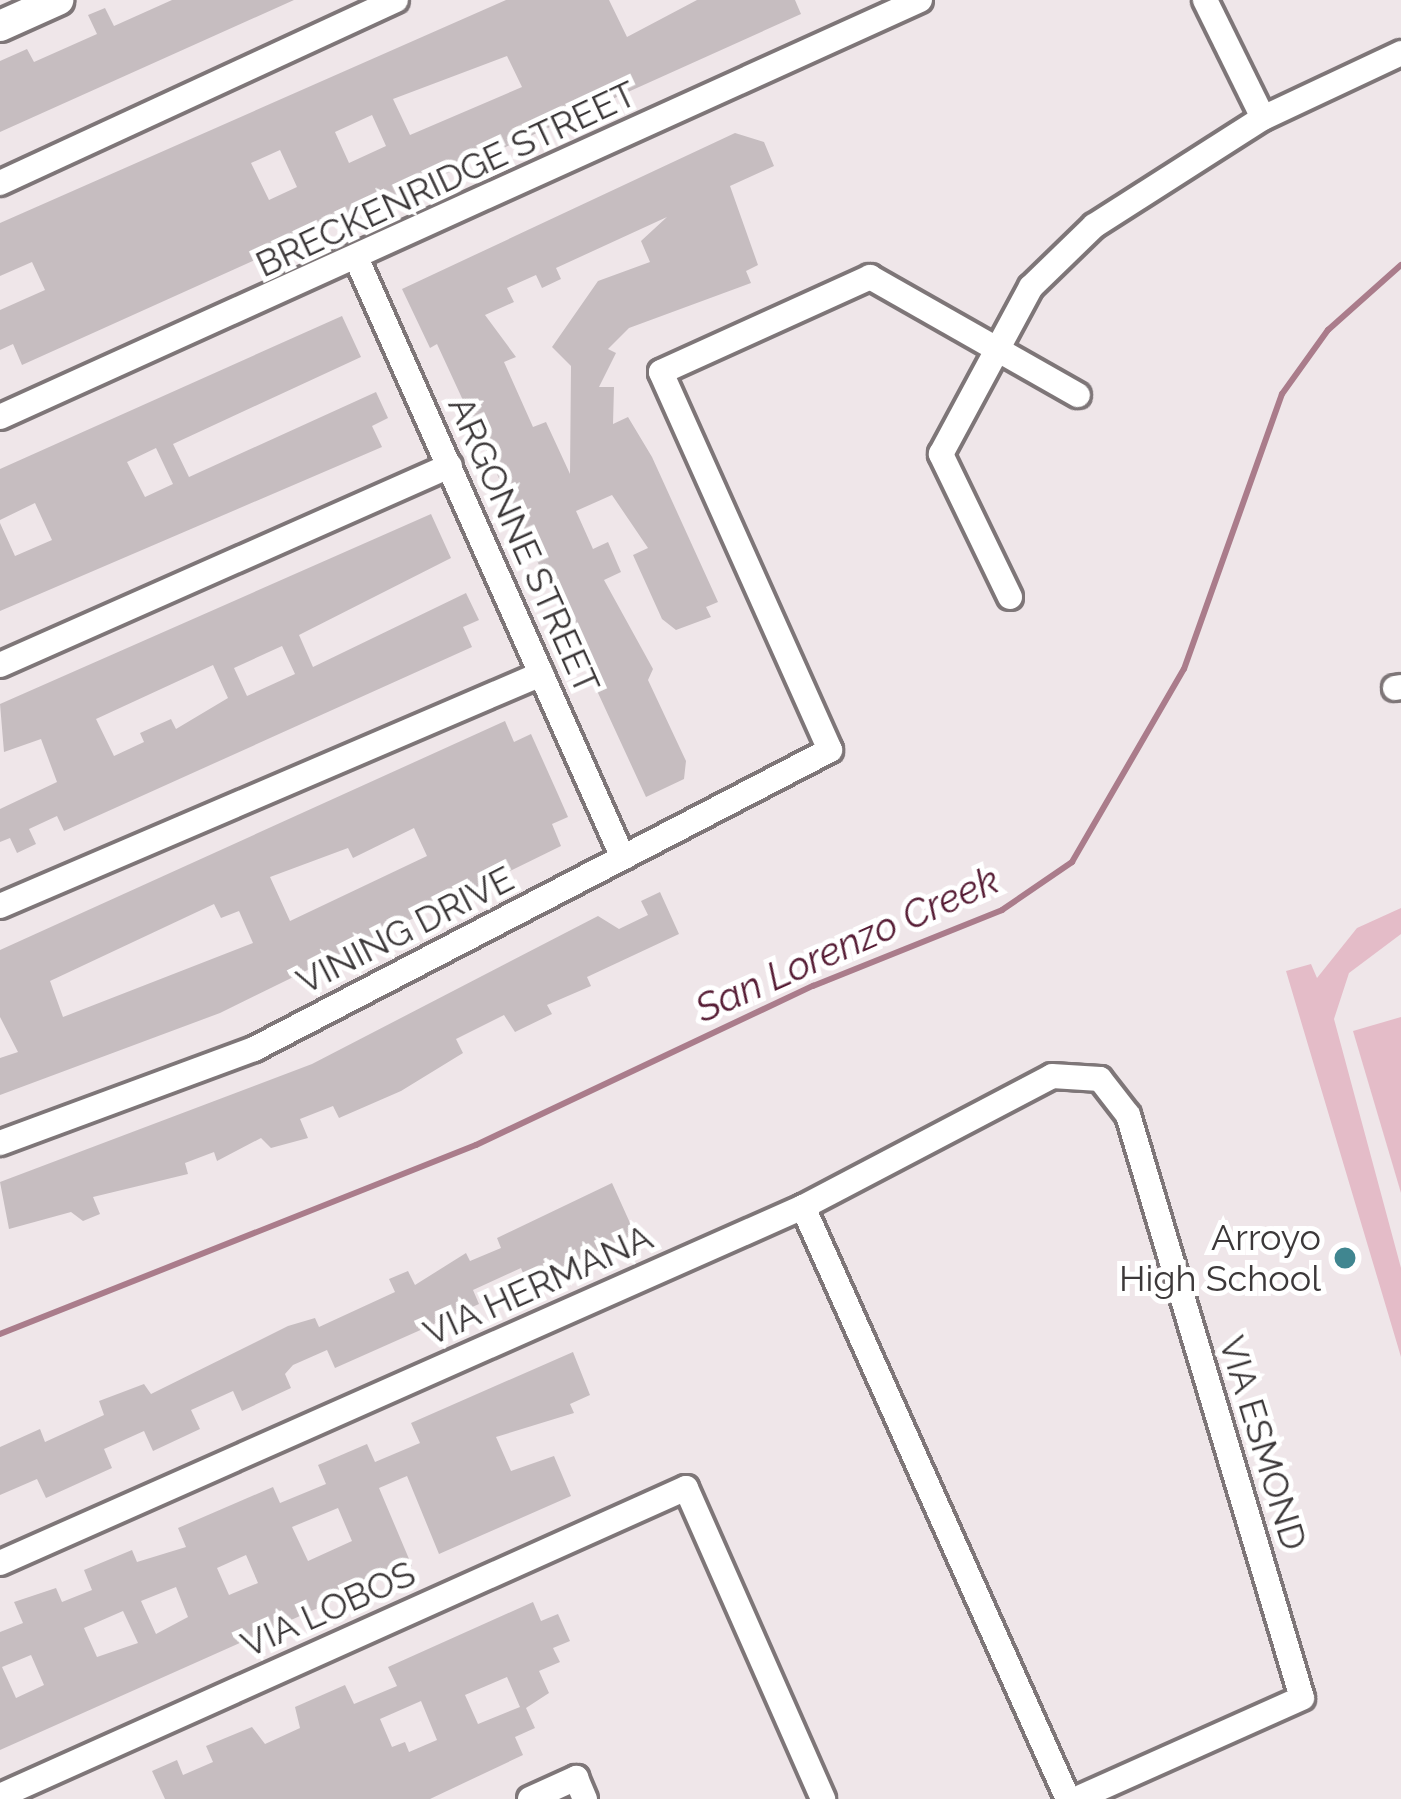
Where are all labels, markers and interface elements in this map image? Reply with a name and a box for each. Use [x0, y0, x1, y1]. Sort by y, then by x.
street label: BRECKENRIDGE STREET [249, 72, 643, 286]
street label: ARGONNE STREET [439, 390, 609, 700]
water label: San Lorenzo Creek [688, 856, 1006, 1032]
street label: VINING DRIVE [289, 857, 521, 1003]
street label: VIA HERMANA [416, 1215, 660, 1355]
place label: Arroyo High School [1119, 1215, 1321, 1300]
marker: Arroyo High School [1332, 1245, 1358, 1271]
street label: VIA ESMOND [1210, 1330, 1316, 1556]
street label: VIA LOBOS [234, 1551, 422, 1667]

